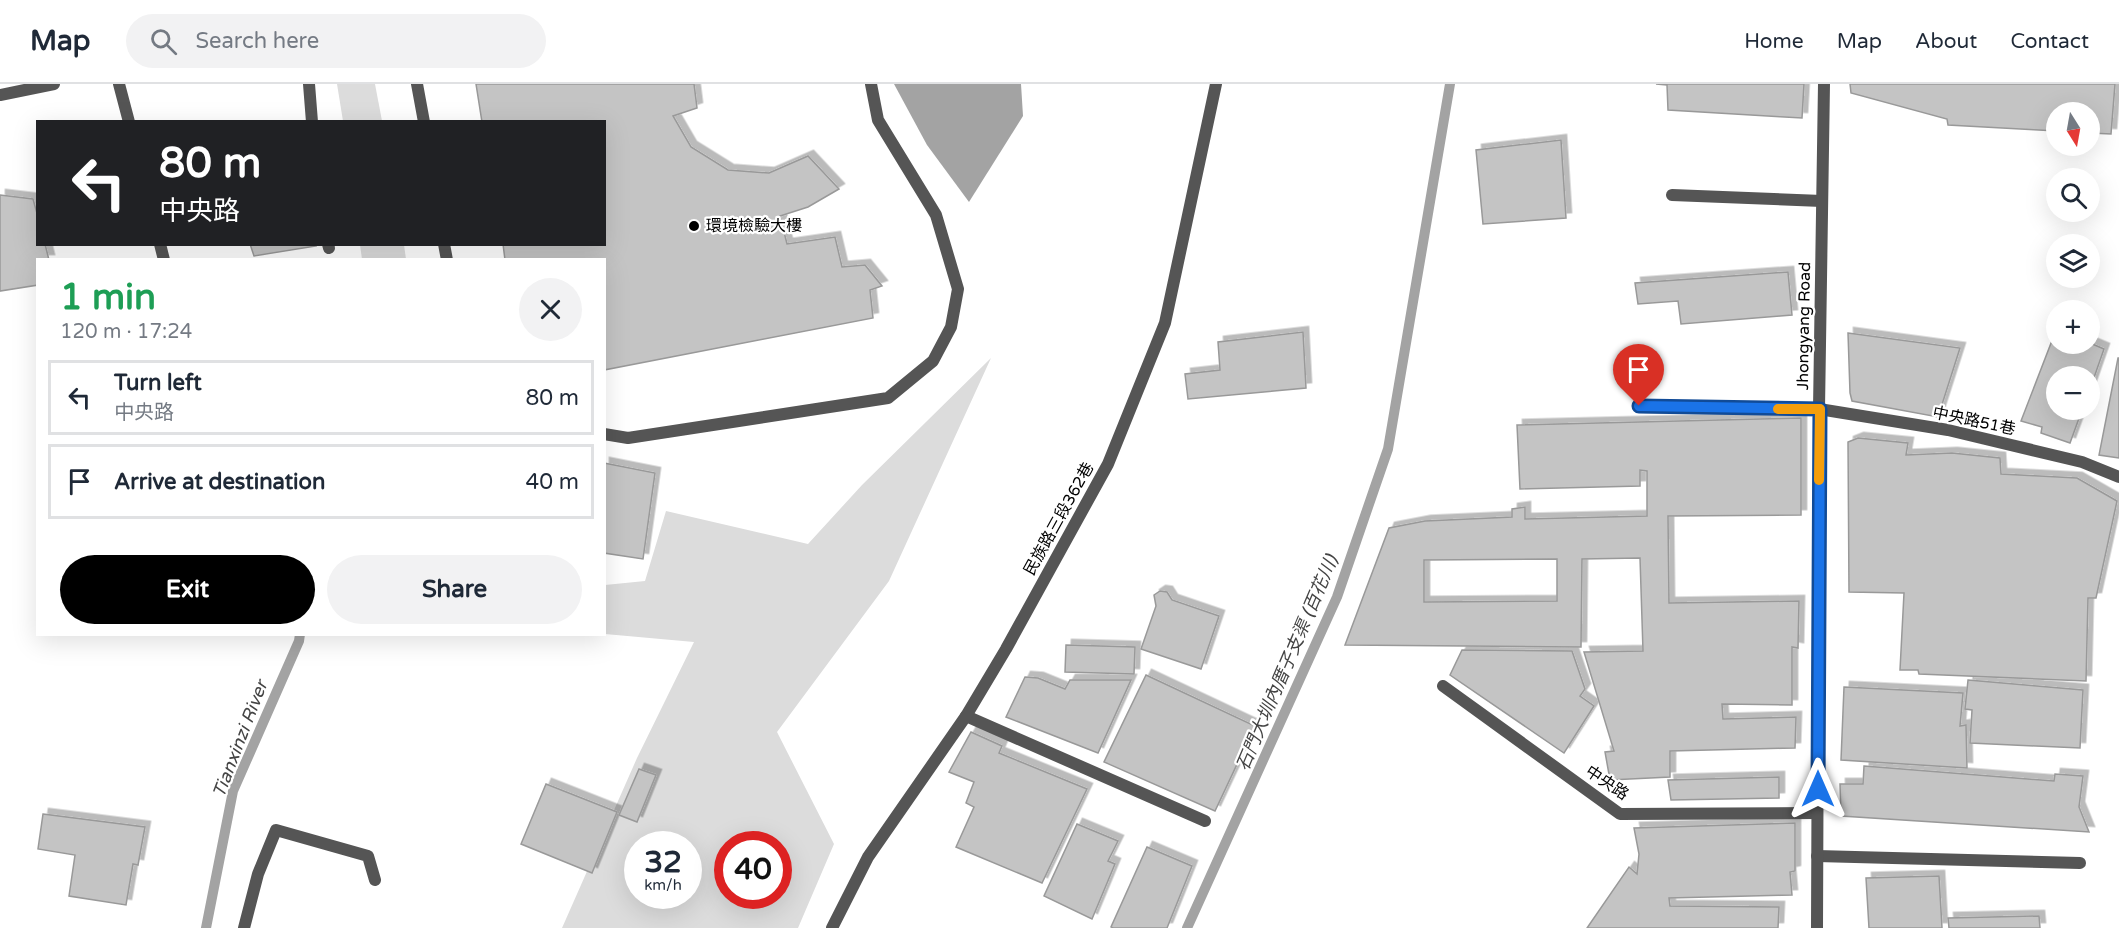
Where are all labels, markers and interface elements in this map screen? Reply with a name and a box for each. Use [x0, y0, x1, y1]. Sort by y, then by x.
search box [126, 14, 546, 68]
text: Map [30, 24, 90, 58]
icon: search [147, 25, 180, 58]
text: Search here [195, 28, 319, 54]
text: Home [1744, 29, 1804, 54]
text: Map [1837, 29, 1882, 54]
text: About [1915, 29, 1977, 54]
text: Contact [2010, 29, 2089, 54]
north arrow [2046, 102, 2100, 156]
map controls [2046, 102, 2100, 420]
text: 80 m [159, 138, 261, 189]
icon: left [60, 144, 138, 222]
button: search [2046, 168, 2100, 222]
text: 中央路 [159, 195, 240, 228]
place label: 環境檢驗大樓 [706, 216, 802, 236]
marker: 環境檢驗大樓 [687, 219, 701, 233]
button: layers [2046, 234, 2100, 288]
street label: Jhongyang Road [1793, 262, 1815, 390]
text: 1 min [60, 276, 156, 319]
button: close [519, 278, 582, 341]
button: + [2046, 300, 2100, 354]
text: 120 m · 17:24 [60, 320, 192, 344]
pin [1613, 344, 1664, 406]
icon: arrive [1622, 353, 1655, 386]
button: − [2046, 366, 2100, 420]
text: Turn left [114, 370, 202, 396]
icon: left [63, 381, 96, 414]
text: 80 m [525, 385, 579, 411]
text: 中央路 [114, 401, 174, 425]
street label: 中央路51巷 [1931, 402, 2017, 440]
street label: 民族路三段362巷 [1020, 459, 1098, 579]
icon: arrive [63, 465, 96, 498]
text: Arrive at destination [114, 469, 325, 495]
text: 40 m [525, 469, 579, 495]
water label: 石門大圳內厝子支渠 (百花川) [1232, 551, 1343, 774]
button: Exit [60, 555, 315, 624]
button: Share [327, 555, 582, 624]
water label: Tianxinzi River [208, 675, 273, 801]
position arrow [1786, 757, 1850, 821]
street label: 中央路 [1582, 761, 1632, 805]
speed limit sign: 40 [714, 831, 792, 909]
text: 32 [644, 844, 682, 881]
text: km/h [644, 876, 682, 894]

